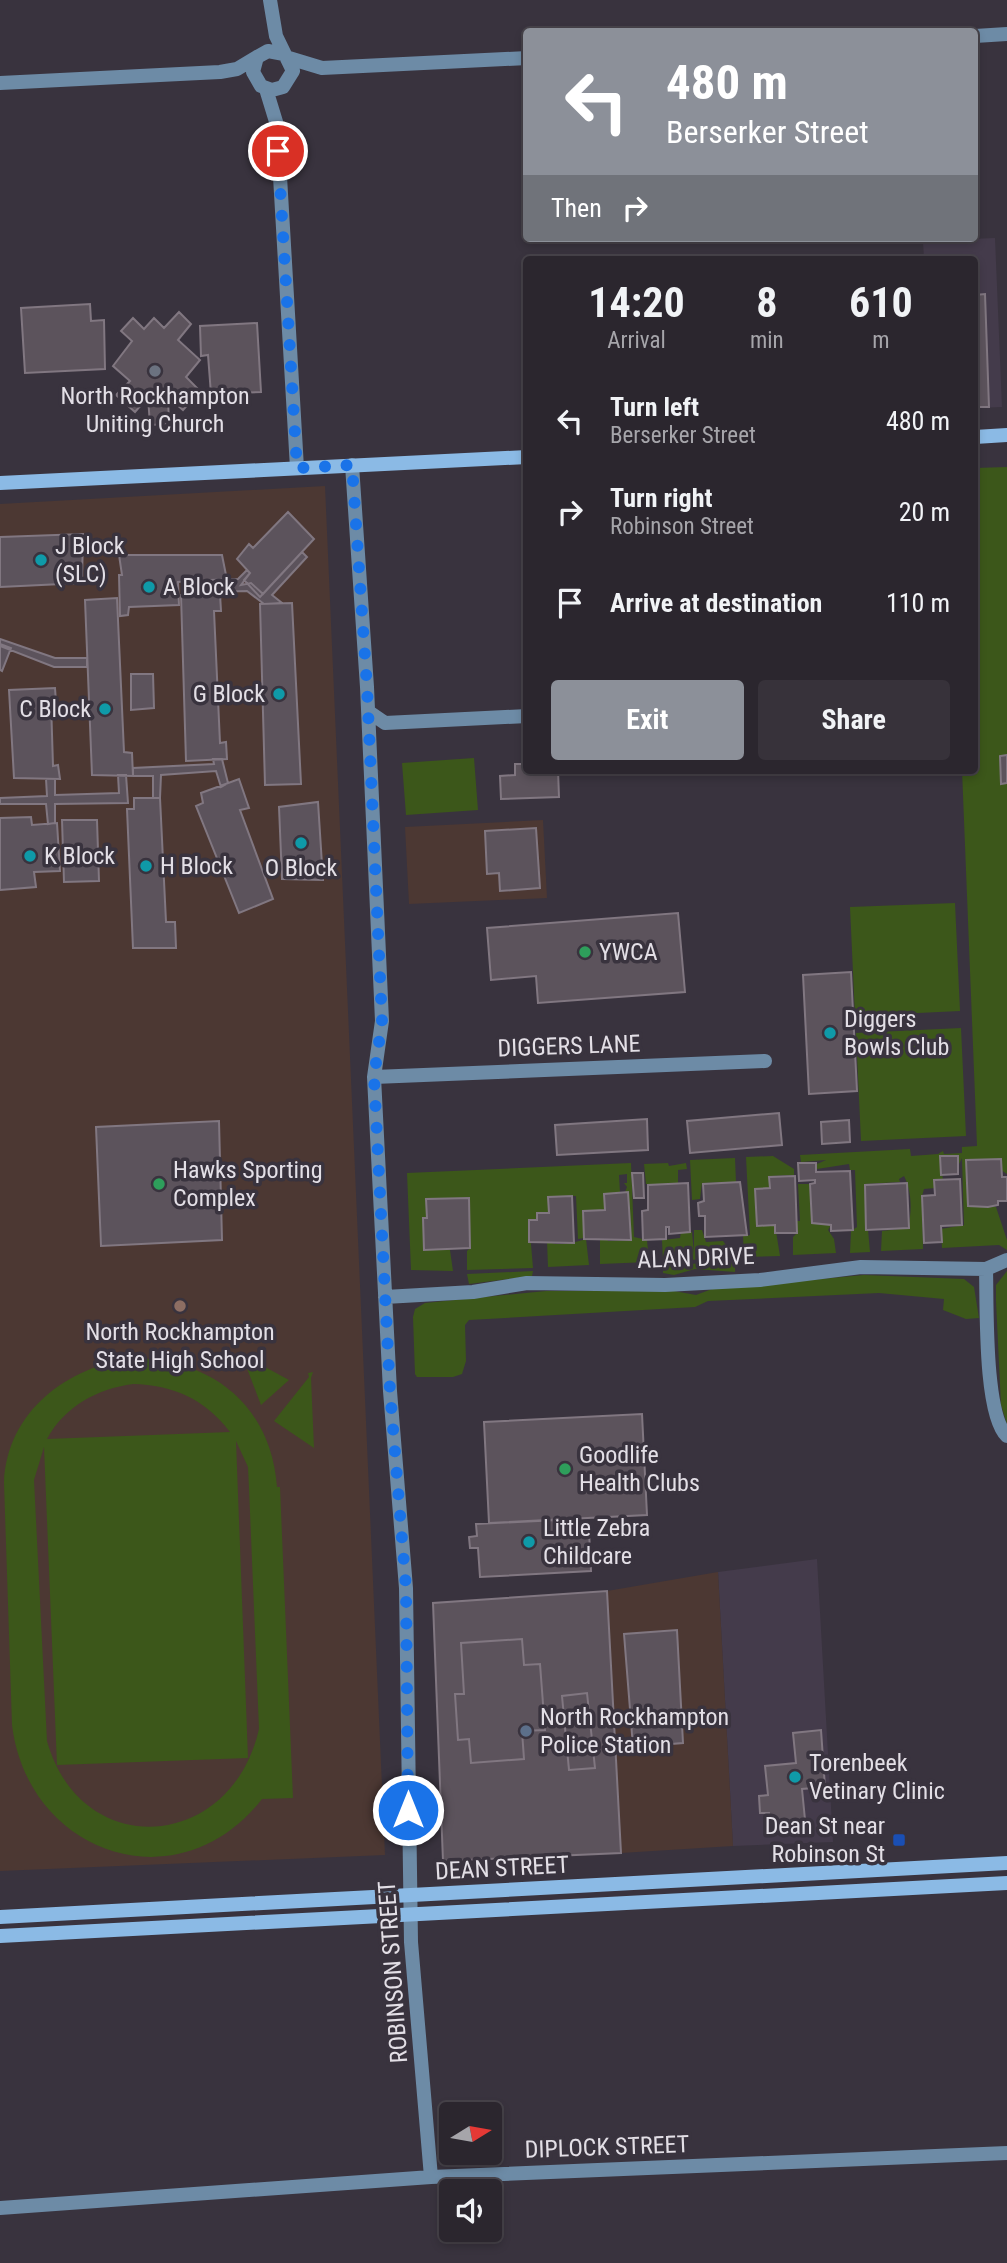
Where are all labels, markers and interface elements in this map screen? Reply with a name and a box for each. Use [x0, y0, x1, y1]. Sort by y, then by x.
text: 480 m [666, 54, 788, 111]
icon: left [551, 56, 642, 147]
text: Berserker Street [666, 113, 869, 151]
pin [248, 121, 308, 181]
icon: arrive [259, 132, 297, 170]
icon: right [616, 189, 654, 227]
text: Then [551, 193, 602, 223]
text: 14:20 [588, 278, 685, 327]
text: 8 [756, 278, 777, 327]
text: 610 [849, 278, 913, 327]
text: Arrival [607, 327, 666, 354]
text: min [750, 327, 784, 354]
text: m [872, 327, 889, 354]
marker: North Rockhampton Uniting Church [147, 363, 163, 379]
place label: North Rockhampton Uniting Church [60, 382, 250, 438]
text: Turn left [610, 392, 699, 422]
icon: left [551, 402, 589, 440]
text: 480 m [886, 406, 950, 436]
text: Berserker Street [610, 422, 756, 449]
text: Turn right [610, 483, 712, 513]
icon: right [551, 493, 589, 531]
text: 20 m [899, 497, 950, 527]
text: Robinson Street [610, 513, 754, 540]
place label: J Block (SLC) [55, 532, 125, 588]
marker: J Block (SLC) [33, 552, 49, 568]
place label: A Block [163, 573, 235, 601]
marker: A Block [141, 579, 157, 595]
icon: arrive [551, 584, 589, 622]
text: Arrive at destination [610, 588, 822, 618]
text: 110 m [886, 588, 950, 618]
place label: G Block [193, 680, 265, 708]
button: Exit [551, 680, 744, 760]
button: Share [758, 680, 950, 760]
marker: G Block [271, 686, 287, 702]
place label: C Block [19, 695, 91, 723]
marker: C Block [97, 701, 113, 717]
marker: O Block [293, 835, 309, 851]
place label: K Block [44, 842, 115, 870]
marker: K Block [22, 848, 38, 864]
place label: H Block [160, 852, 233, 880]
place label: O Block [265, 854, 337, 882]
marker: H Block [138, 858, 154, 874]
place label: YWCA [599, 938, 658, 966]
marker: YWCA [577, 944, 593, 960]
place label: Diggers Bowls Club [844, 1005, 949, 1061]
marker: Diggers Bowls Club [822, 1025, 838, 1041]
street label: DIGGERS LANE [497, 1030, 641, 1062]
place label: Hawks Sporting Complex [173, 1156, 323, 1212]
marker: Hawks Sporting Complex [151, 1176, 167, 1192]
street label: ALAN DRIVE [637, 1242, 755, 1274]
marker: North Rockhampton State High School [172, 1298, 188, 1314]
place label: North Rockhampton State High School [85, 1318, 275, 1374]
place label: Goodlife Health Clubs [579, 1441, 700, 1497]
marker: Goodlife Health Clubs [557, 1461, 573, 1477]
place label: Little Zebra Childcare [543, 1514, 650, 1570]
marker: Little Zebra Childcare [521, 1534, 537, 1550]
place label: North Rockhampton Police Station [540, 1703, 729, 1759]
marker: North Rockhampton Police Station [518, 1723, 534, 1739]
place label: Torenbeek Vetinary Clinic [809, 1749, 945, 1805]
marker: Torenbeek Vetinary Clinic [787, 1769, 803, 1785]
position arrow [371, 1773, 445, 1847]
place label: Dean St near Robinson St [765, 1812, 885, 1868]
marker: Dean St near Robinson St [891, 1832, 907, 1848]
street label: DEAN STREET [434, 1851, 570, 1885]
street label: ROBINSON STREET [373, 1880, 413, 2064]
north arrow [439, 2102, 502, 2165]
map controls [439, 2102, 502, 2242]
street label: DIPLOCK STREET [524, 2130, 690, 2164]
button: sound [439, 2179, 502, 2242]

